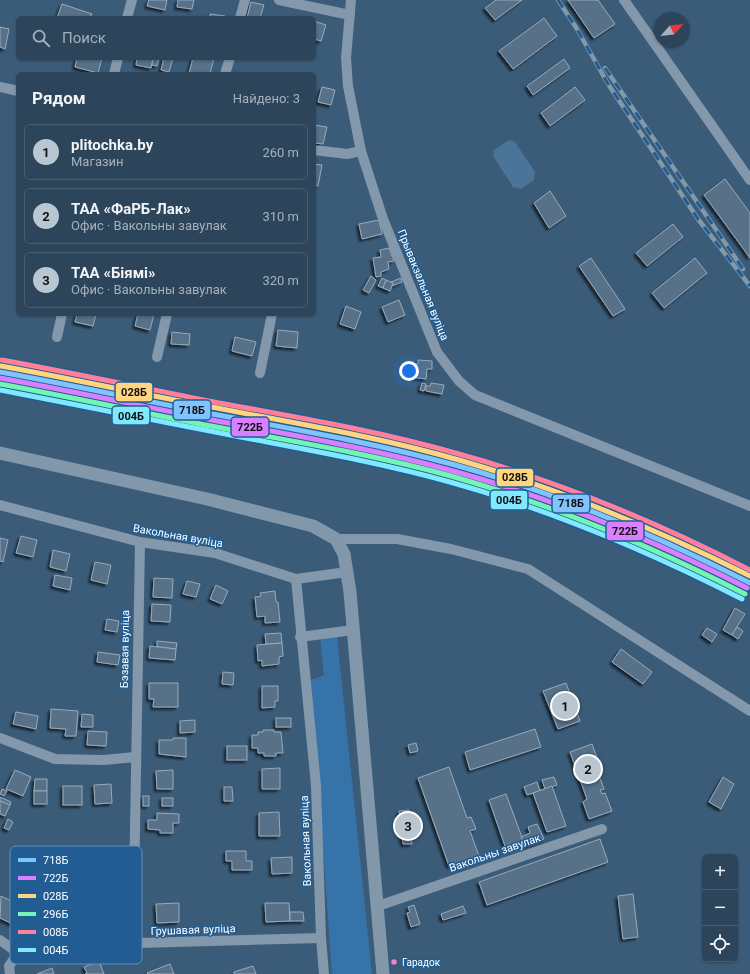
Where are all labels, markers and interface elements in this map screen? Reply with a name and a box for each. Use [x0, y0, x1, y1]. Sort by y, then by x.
north arrow [654, 12, 690, 48]
search box [16, 16, 316, 60]
icon: search [30, 27, 52, 49]
text: Поиск [62, 29, 106, 47]
text: Рядом [32, 88, 86, 108]
text: Найдено: 3 [233, 91, 300, 106]
text: plitochka.by [71, 136, 153, 154]
text: 1 [42, 145, 50, 160]
text: 260 m [262, 145, 299, 160]
text: Магазин [71, 154, 124, 169]
text: ТАА «ФаРБ-Лак» [71, 200, 191, 218]
text: 2 [42, 209, 50, 224]
text: 310 m [262, 209, 299, 224]
text: Офис · Вакольны завулак [71, 218, 227, 233]
street label: Прывакзальная вуліца [395, 228, 451, 342]
text: ТАА «Біямі» [71, 264, 156, 282]
text: 3 [42, 273, 50, 288]
text: 320 m [262, 273, 299, 288]
text: Офис · Вакольны завулак [71, 282, 227, 297]
your location [399, 361, 419, 381]
line badge: 028Б [115, 382, 153, 402]
text: 028Б [121, 386, 147, 399]
line badge: 718Б [173, 400, 211, 420]
text: 718Б [179, 404, 205, 417]
line badge: 004Б [112, 406, 150, 425]
text: 004Б [118, 410, 144, 423]
line badge: 722Б [231, 417, 269, 437]
text: 722Б [237, 421, 263, 434]
line badge: 028Б [496, 468, 534, 487]
text: 028Б [502, 471, 528, 484]
line badge: 004Б [490, 490, 528, 510]
text: 004Б [496, 494, 522, 507]
line badge: 718Б [552, 494, 590, 513]
text: 718Б [558, 497, 584, 510]
line badge: 722Б [606, 521, 644, 541]
street label: Вакольная вуліца [132, 522, 224, 550]
text: 722Б [612, 525, 638, 538]
street label: Бэзавая вуліца [118, 610, 132, 688]
pin: 1 [552, 691, 578, 721]
pin: 2 [575, 754, 601, 784]
street label: Вакольная вуліца [298, 795, 314, 887]
pin: 3 [395, 811, 421, 841]
street label: Вакольны завулак [448, 831, 542, 875]
legend [10, 846, 142, 964]
text: 718Б [43, 854, 69, 867]
map controls [702, 854, 738, 962]
button: + [702, 854, 738, 890]
text: 722Б [43, 872, 69, 885]
text: 028Б [43, 890, 69, 903]
button: − [702, 890, 738, 926]
text: 296Б [43, 908, 69, 921]
street label: Грушавая вуліца [150, 922, 236, 938]
text: 008Б [43, 926, 69, 939]
button: locate [702, 926, 738, 962]
text: 004Б [43, 944, 69, 957]
marker: Гарадок [389, 957, 399, 967]
place label: Гарадок [402, 957, 441, 968]

